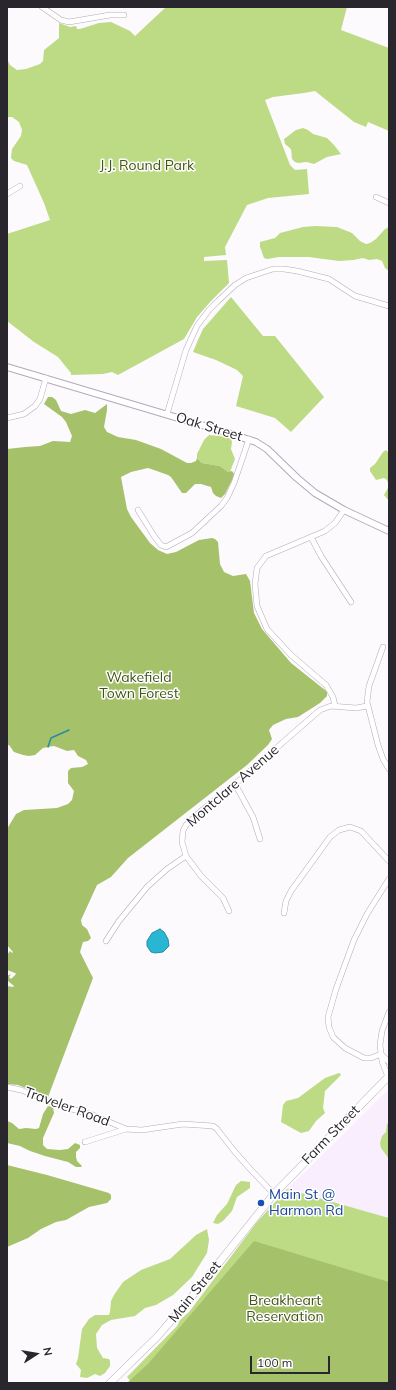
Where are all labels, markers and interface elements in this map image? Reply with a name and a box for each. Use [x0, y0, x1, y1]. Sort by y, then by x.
park label: J.J. Round Park [100, 158, 194, 174]
street label: Oak Street [174, 409, 244, 445]
park label: Wakefield Town Forest [99, 670, 179, 702]
street label: Montclare Avenue [183, 741, 283, 831]
street label: Traveler Road [22, 1084, 112, 1130]
street label: Farm Street [299, 1102, 363, 1168]
place label: Main St @ Harmon Rd [269, 1187, 343, 1220]
marker: Main St @ Harmon Rd [256, 1198, 266, 1208]
street label: Main Street [165, 1258, 225, 1326]
park label: Breakheart Reservation [246, 1293, 324, 1326]
north arrow [16, 1334, 56, 1374]
text: N [40, 1346, 55, 1357]
scale bar [252, 1348, 332, 1374]
text: 100 m [257, 1355, 292, 1370]

